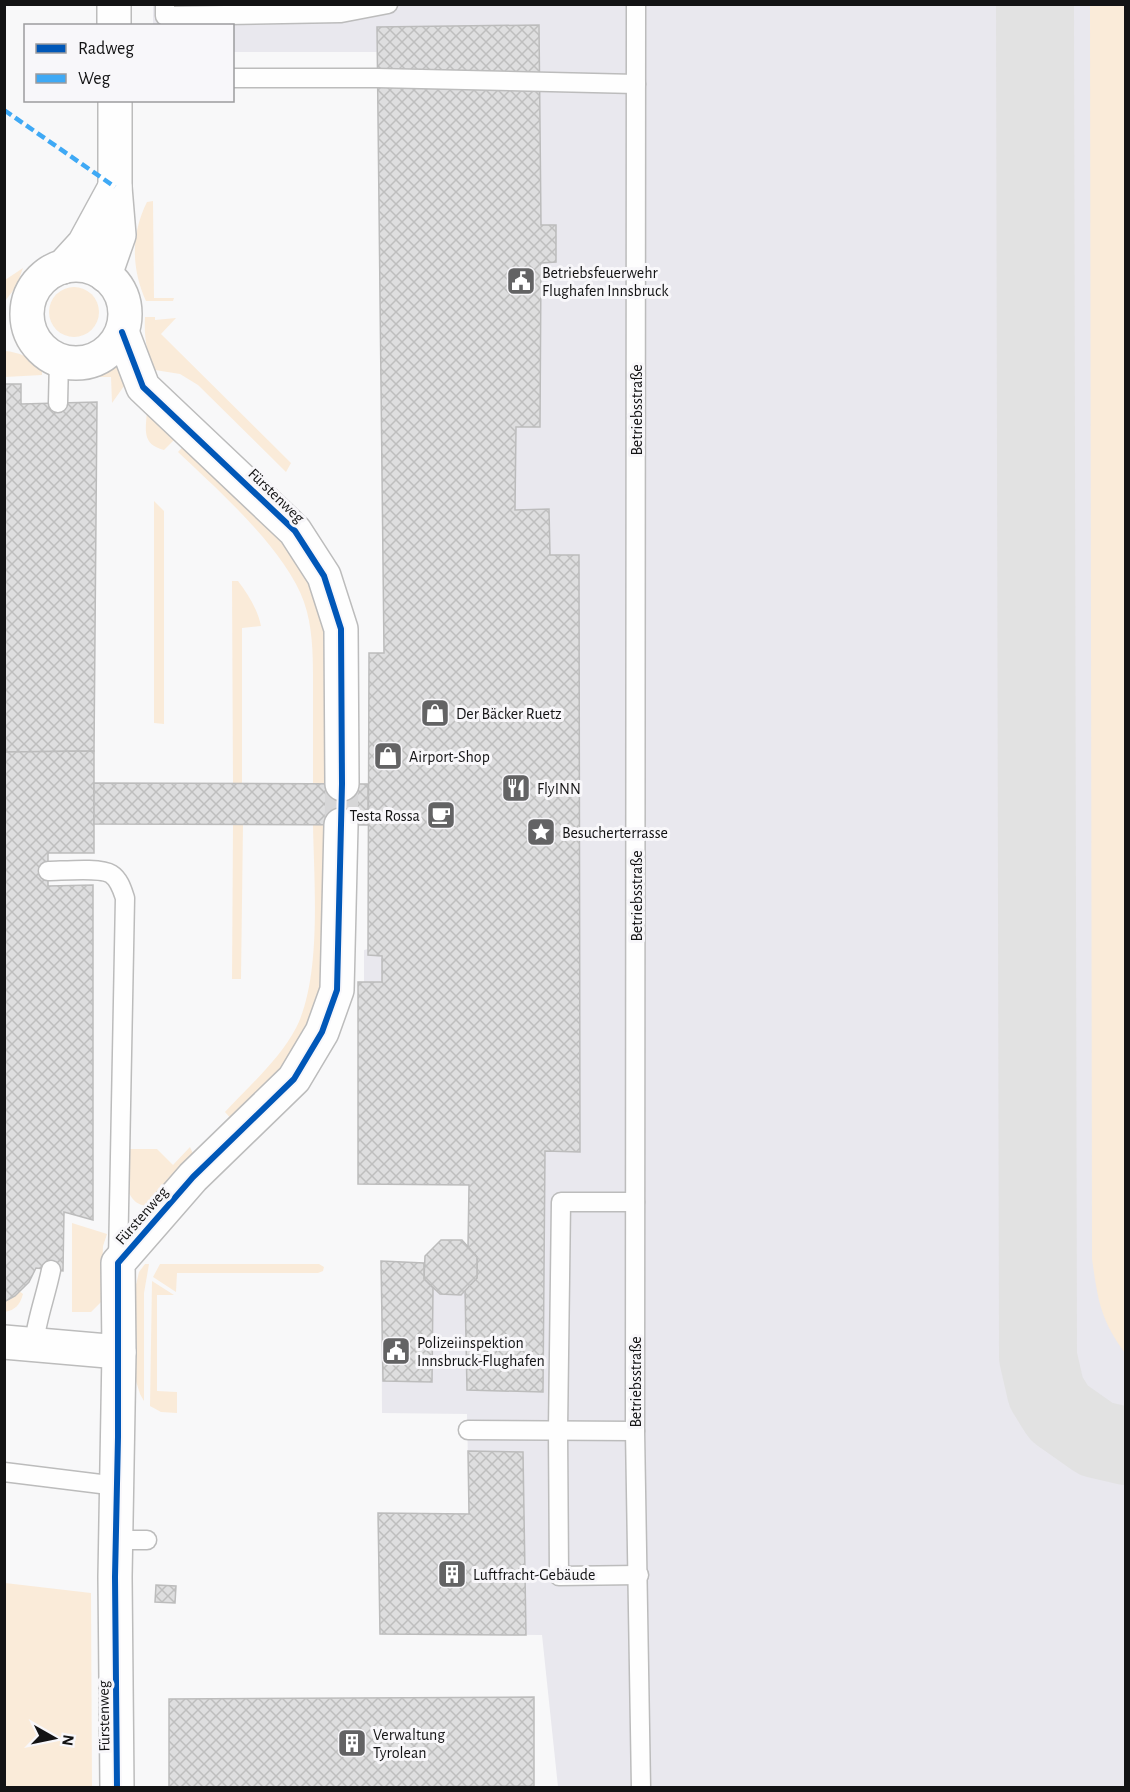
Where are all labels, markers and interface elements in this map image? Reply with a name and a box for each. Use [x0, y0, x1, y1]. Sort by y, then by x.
legend [24, 24, 234, 102]
text: Radweg [78, 40, 134, 58]
text: Weg [78, 70, 110, 88]
public building icon: Betriebsfeuerwehr Flughafen Innsbruck [505, 265, 537, 297]
place label: Betriebsfeuerwehr Flughafen Innsbruck [542, 265, 669, 299]
street label: Betriebsstraße [629, 364, 645, 456]
street label: Fürstenweg [245, 465, 308, 526]
shop icon: Der Bäcker Ruetz [419, 697, 451, 729]
place label: Der Bäcker Ruetz [456, 706, 562, 722]
shop icon: Airport-Shop [372, 740, 404, 772]
place label: Airport-Shop [409, 749, 490, 765]
restaurant icon: FlyINN [500, 772, 532, 804]
place label: FlyINN [537, 781, 581, 798]
cafe icon: Testa Rossa [425, 799, 457, 831]
place label: Testa Rossa [349, 808, 420, 824]
place icon: Besucherterrasse [525, 816, 557, 848]
place label: Besucherterrasse [562, 825, 668, 841]
street label: Betriebsstraße [629, 850, 645, 942]
street label: Fürstenweg [112, 1183, 171, 1248]
public building icon: Polizeiinspektion Innsbruck-Flughafen [380, 1335, 412, 1367]
place label: Polizeiinspektion Innsbruck-Flughafen [417, 1335, 545, 1369]
street label: Betriebsstraße [628, 1336, 644, 1428]
building icon: Luftfracht-Gebäude [436, 1558, 468, 1590]
place label: Luftfracht-Gebäude [473, 1567, 595, 1583]
street label: Fürstenweg [95, 1680, 113, 1752]
north arrow [24, 1708, 84, 1768]
building icon: Verwaltung Tyrolean [336, 1727, 368, 1759]
place label: Verwaltung Tyrolean [373, 1727, 445, 1762]
text: N [59, 1733, 77, 1747]

